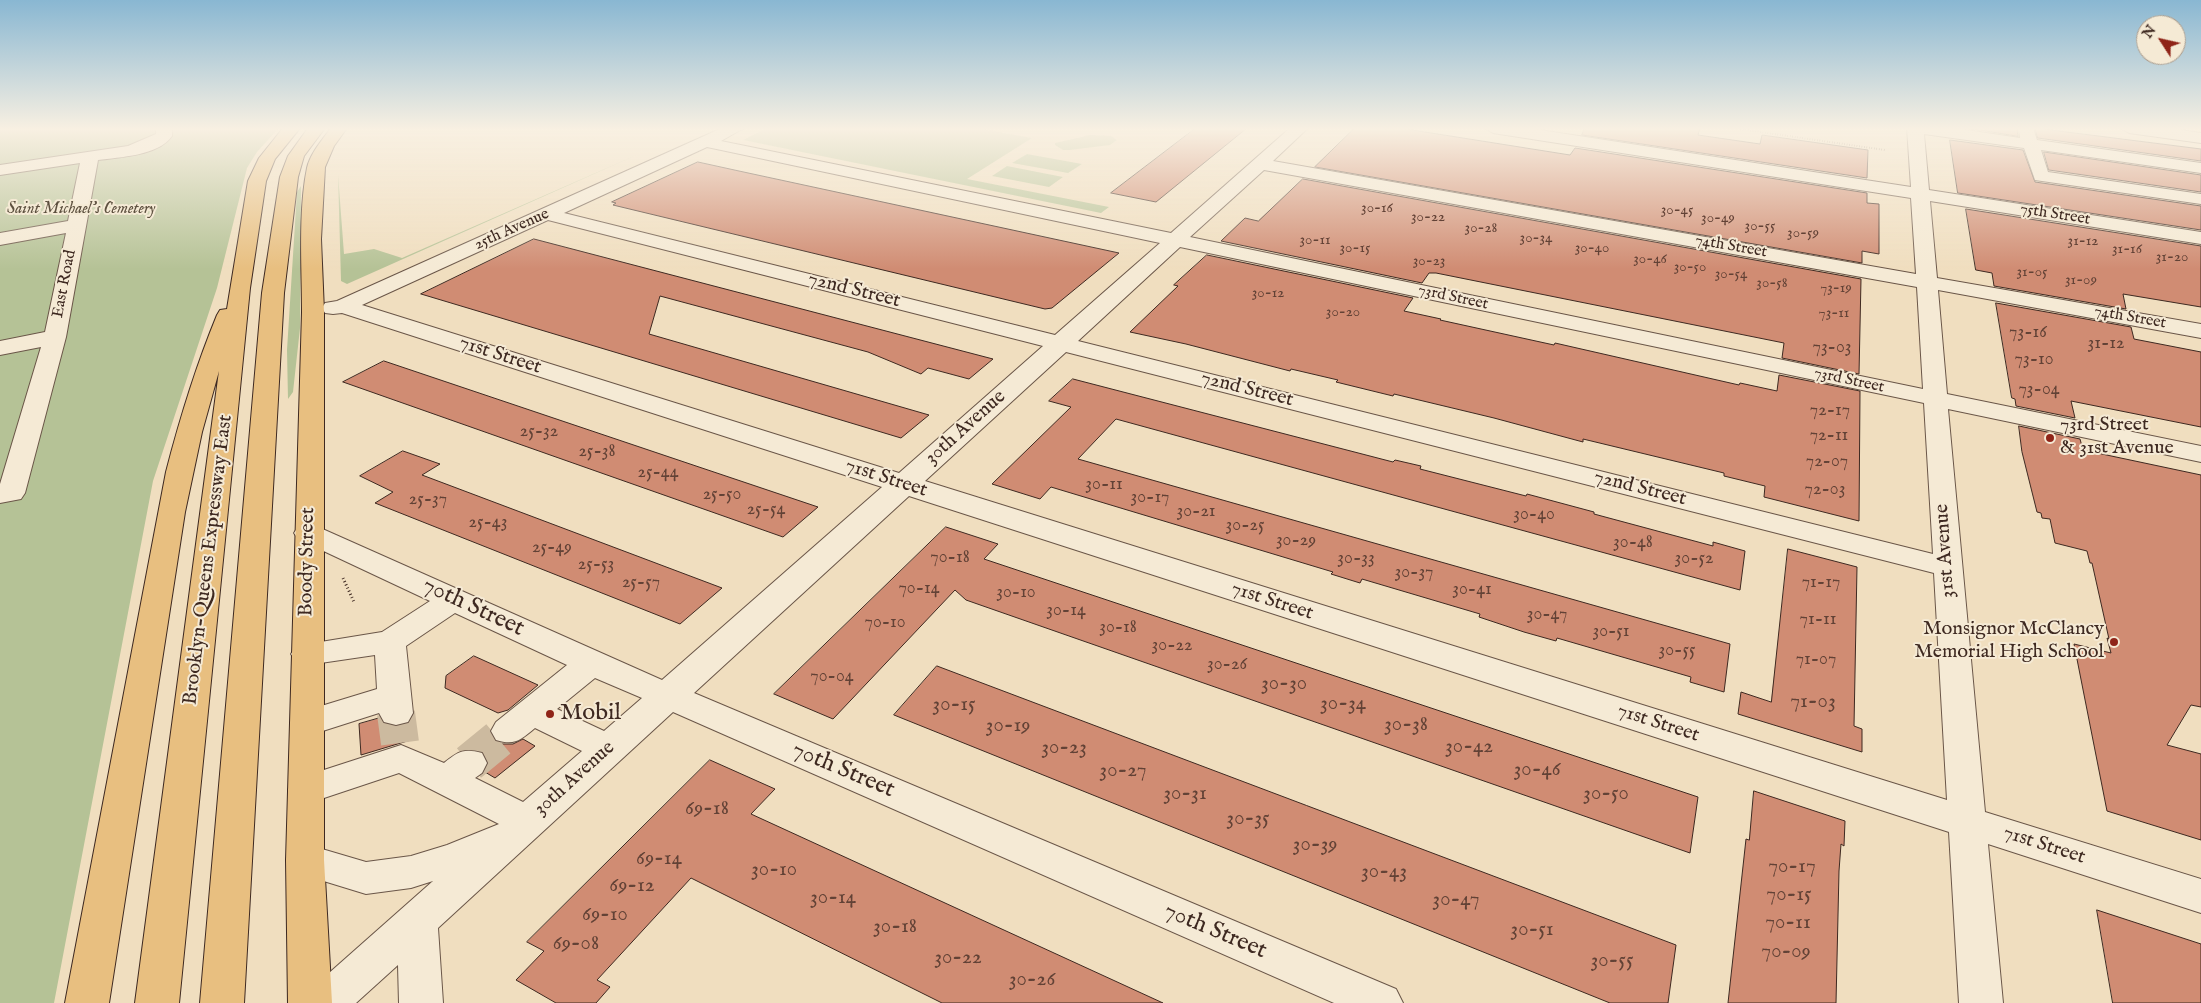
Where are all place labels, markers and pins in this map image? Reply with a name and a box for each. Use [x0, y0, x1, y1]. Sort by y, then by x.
place label: 73rd Street & 31st Avenue [2060, 414, 2174, 461]
marker: 73rd Street & 31st Avenue [2044, 432, 2056, 444]
place label: Monsignor McClancy Memorial High School [1914, 618, 2104, 665]
marker: Monsignor McClancy Memorial High School [2108, 636, 2120, 648]
place label: Mobil [560, 700, 621, 728]
marker: Mobil [544, 708, 556, 720]

